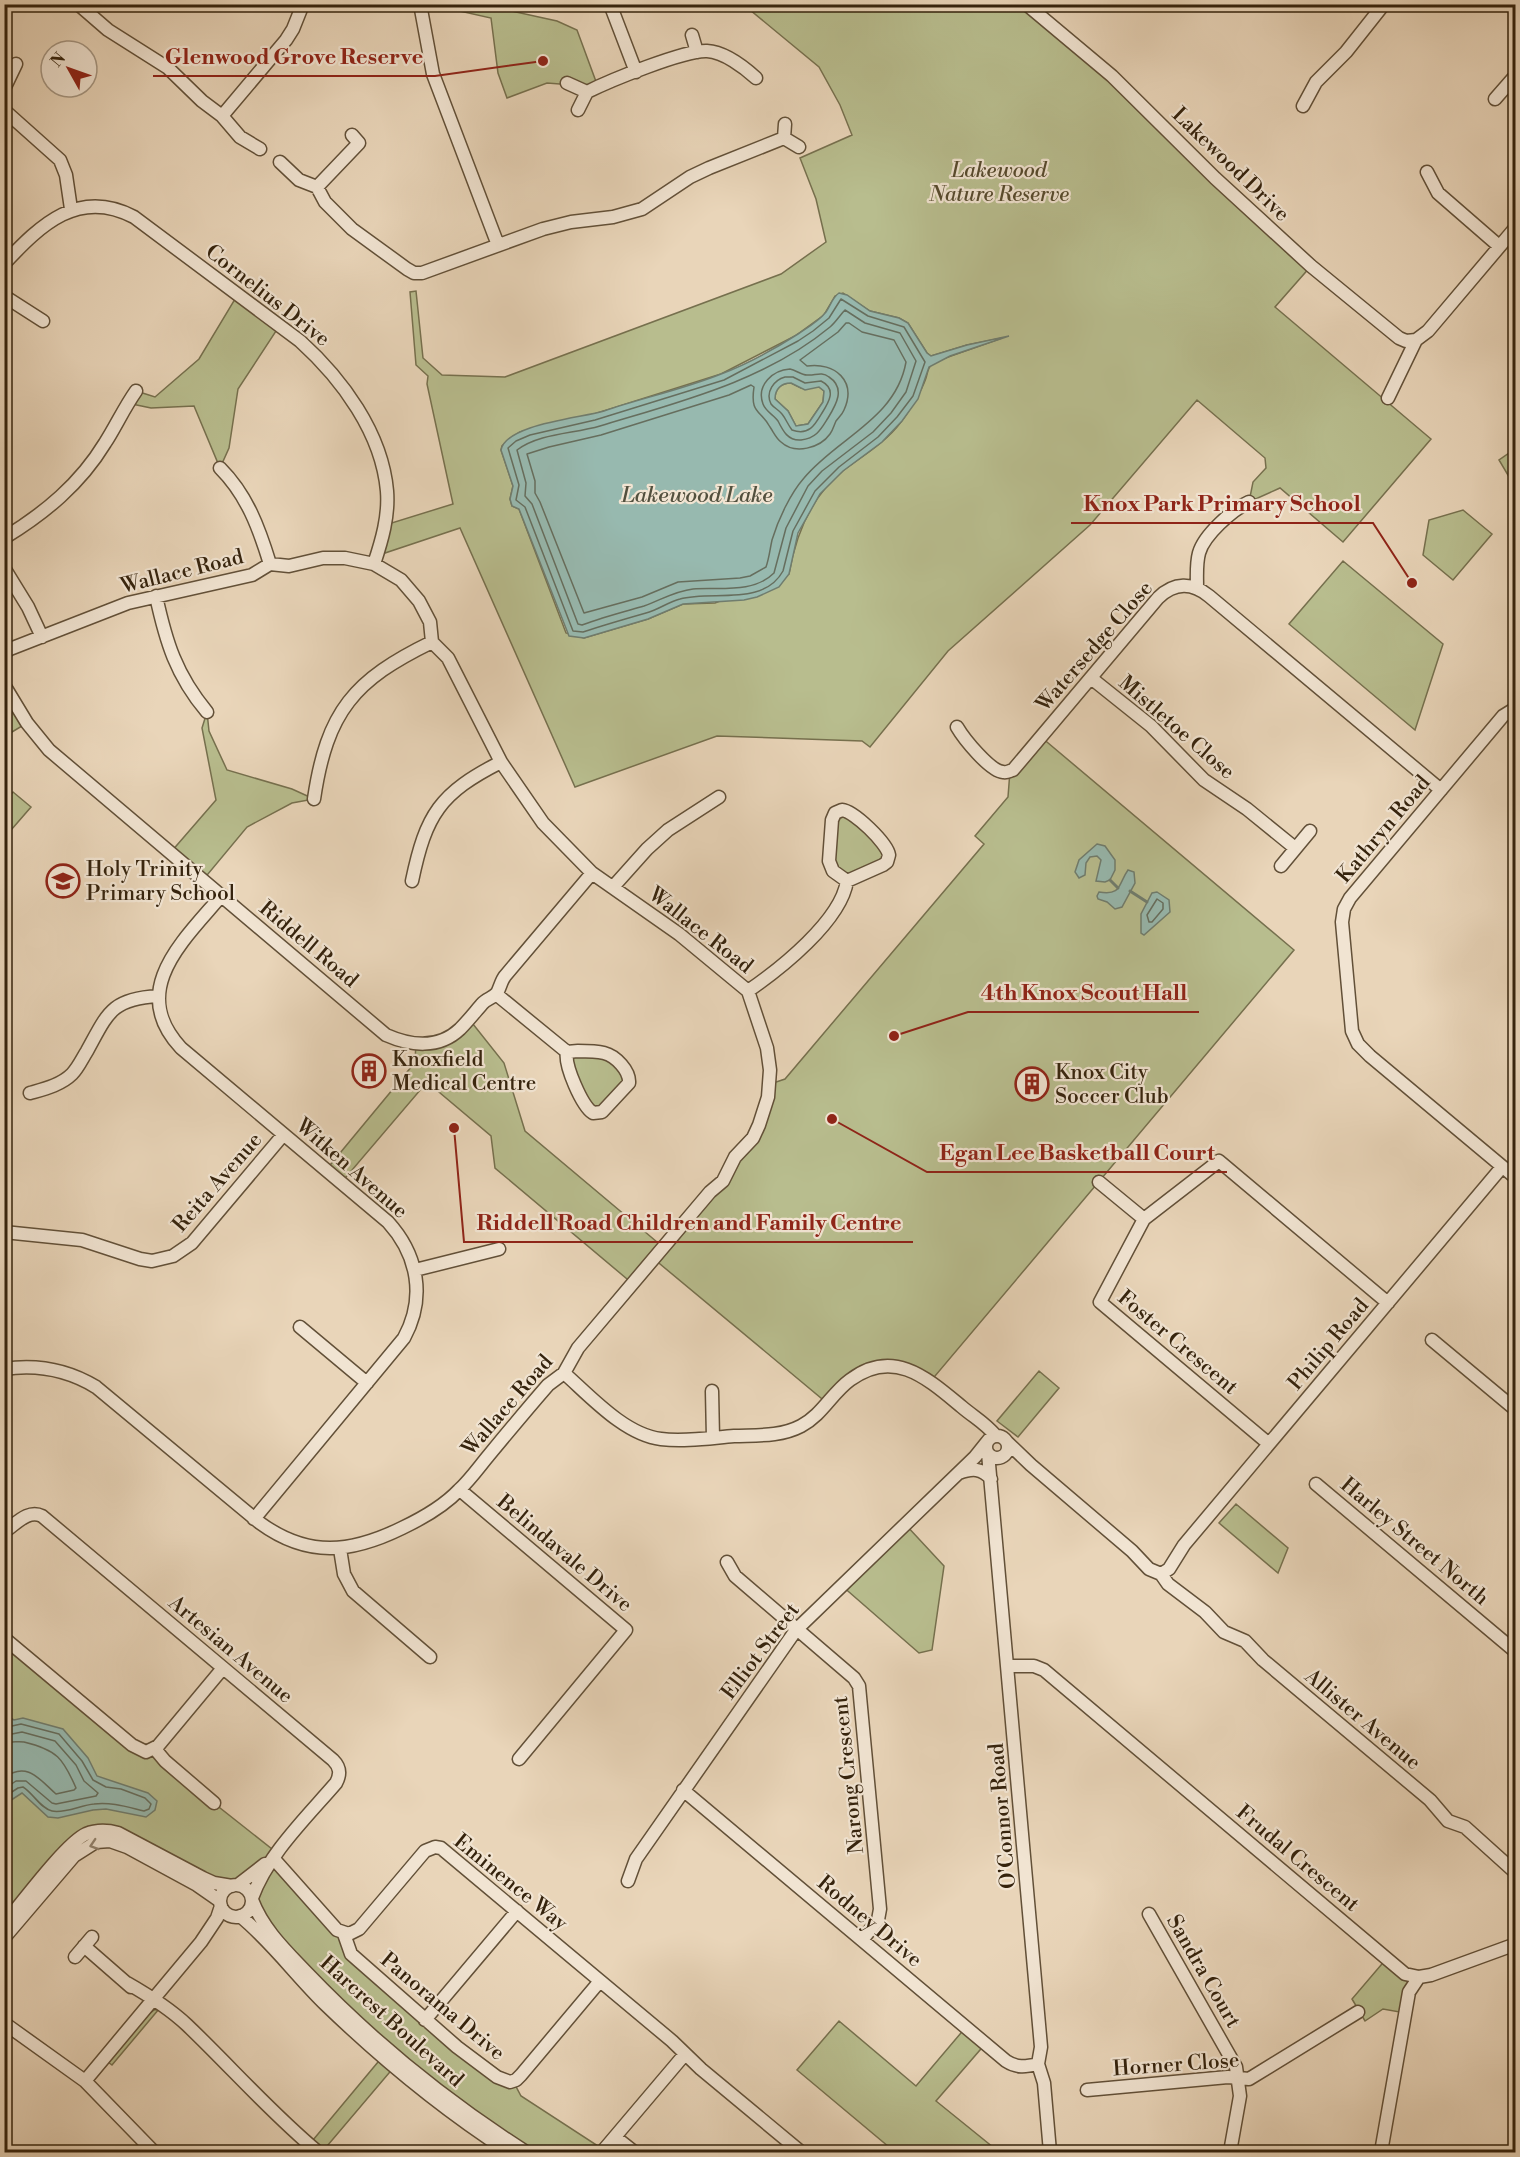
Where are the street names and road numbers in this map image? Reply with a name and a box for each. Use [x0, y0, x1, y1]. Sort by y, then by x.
street label: Lakewood Drive [1166, 102, 1295, 227]
street label: Cornelius Drive [200, 239, 335, 352]
street label: Wallace Road [117, 544, 246, 600]
street label: Watersedge Close [1030, 576, 1159, 718]
street label: Mistletoe Close [1113, 670, 1240, 785]
street label: Kathryn Road [1331, 770, 1436, 889]
street label: Wallace Road [642, 881, 758, 980]
street label: Riddell Road [254, 896, 363, 994]
street label: Witken Avenue [289, 1112, 413, 1224]
street label: Reita Avenue [167, 1127, 268, 1238]
street label: Foster Crescent [1112, 1285, 1243, 1401]
street label: Philip Road [1283, 1293, 1375, 1396]
street label: Wallace Road [456, 1350, 559, 1462]
street label: Harley Street North [1335, 1472, 1494, 1612]
street label: Belindavale Drive [490, 1489, 637, 1618]
street label: Artesian Avenue [162, 1589, 298, 1709]
street label: Elliot Street [716, 1598, 806, 1705]
street label: Allister Avenue [1298, 1663, 1426, 1776]
street label: Narong Crescent [828, 1694, 870, 1855]
street label: O'Connor Road [984, 1742, 1022, 1890]
street label: Frudal Crescent [1231, 1800, 1365, 1918]
street label: Eminence Way [448, 1829, 573, 1937]
street label: Rodney Drive [812, 1870, 927, 1973]
street label: Sandra Court [1160, 1910, 1246, 2033]
street label: Panorama Drive [375, 1947, 510, 2066]
street label: Harcrest Boulevard [314, 1950, 469, 2093]
street label: Horner Close [1112, 2048, 1240, 2082]

